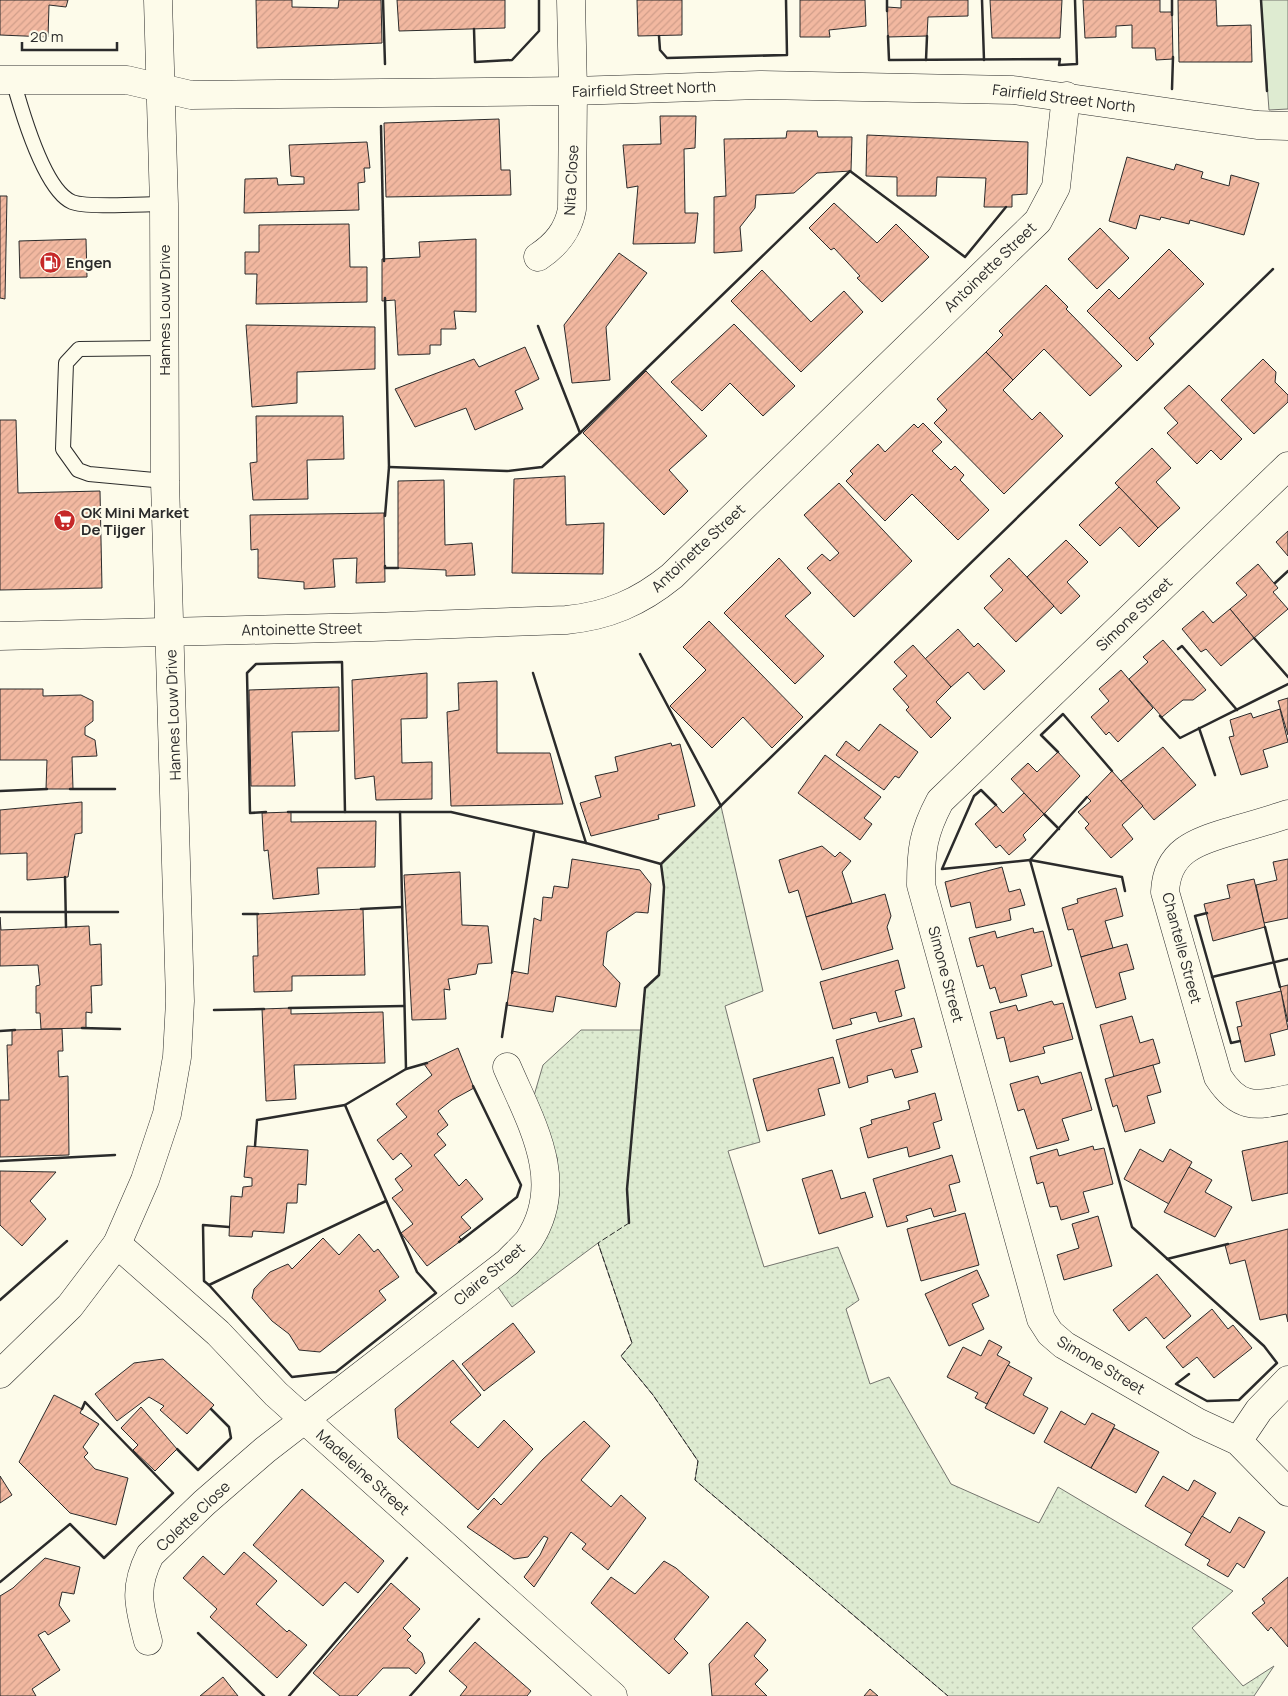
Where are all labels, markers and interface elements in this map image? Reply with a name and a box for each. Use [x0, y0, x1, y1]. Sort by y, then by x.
scale bar [22, 20, 118, 52]
text: 20 m [30, 26, 63, 47]
street label: Fairfield Street North [572, 76, 717, 102]
street label: Fairfield Street North [991, 79, 1137, 117]
street label: Nita Close [559, 144, 583, 216]
street label: Antoinette Street [939, 217, 1041, 317]
street label: Hannes Louw Drive [154, 244, 175, 376]
fuel station icon: Engen [38, 250, 62, 274]
place label: Engen [66, 252, 112, 273]
street label: Antoinette Street [647, 499, 749, 597]
place label: OK Mini Market De Tijger [81, 502, 189, 540]
supermarket icon: OK Mini Market De Tijger [53, 509, 77, 533]
street label: Simone Street [1091, 572, 1177, 656]
street label: Antoinette Street [241, 617, 363, 641]
street label: Hannes Louw Drive [160, 649, 186, 781]
street label: Chantelle Street [1157, 890, 1207, 1006]
street label: Simone Street [923, 923, 969, 1025]
street label: Claire Street [449, 1238, 529, 1310]
street label: Simone Street [1053, 1331, 1149, 1399]
street label: Madeleine Street [312, 1424, 414, 1520]
street label: Colette Close [151, 1476, 235, 1556]

